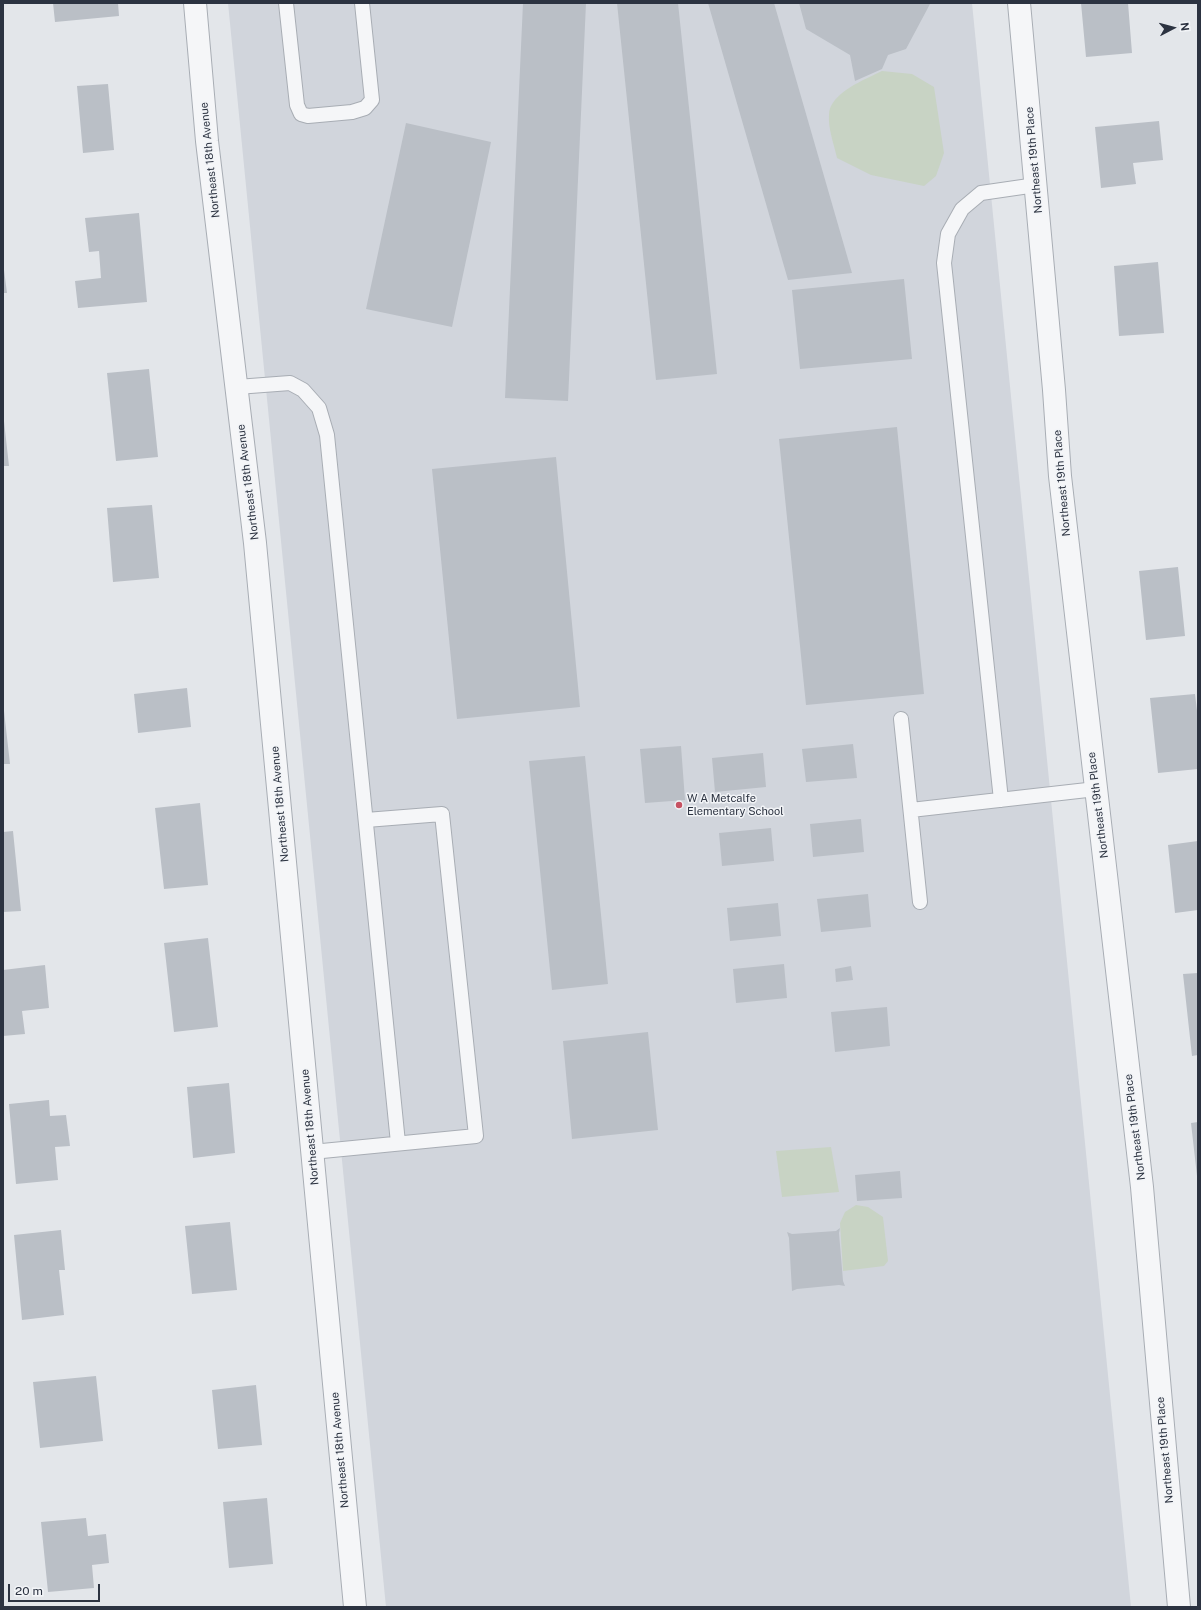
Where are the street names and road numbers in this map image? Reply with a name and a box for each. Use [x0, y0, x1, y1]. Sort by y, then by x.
street label: Northeast 18th Avenue [197, 101, 223, 219]
street label: Northeast 19th Place [1023, 106, 1045, 214]
street label: Northeast 18th Avenue [234, 423, 262, 541]
street label: Northeast 19th Place [1051, 429, 1073, 537]
street label: Northeast 18th Avenue [268, 745, 292, 863]
street label: Northeast 19th Place [1085, 751, 1111, 859]
street label: Northeast 18th Avenue [298, 1068, 322, 1186]
street label: Northeast 19th Place [1122, 1073, 1148, 1181]
street label: Northeast 18th Avenue [328, 1391, 352, 1509]
street label: Northeast 19th Place [1154, 1396, 1176, 1504]

